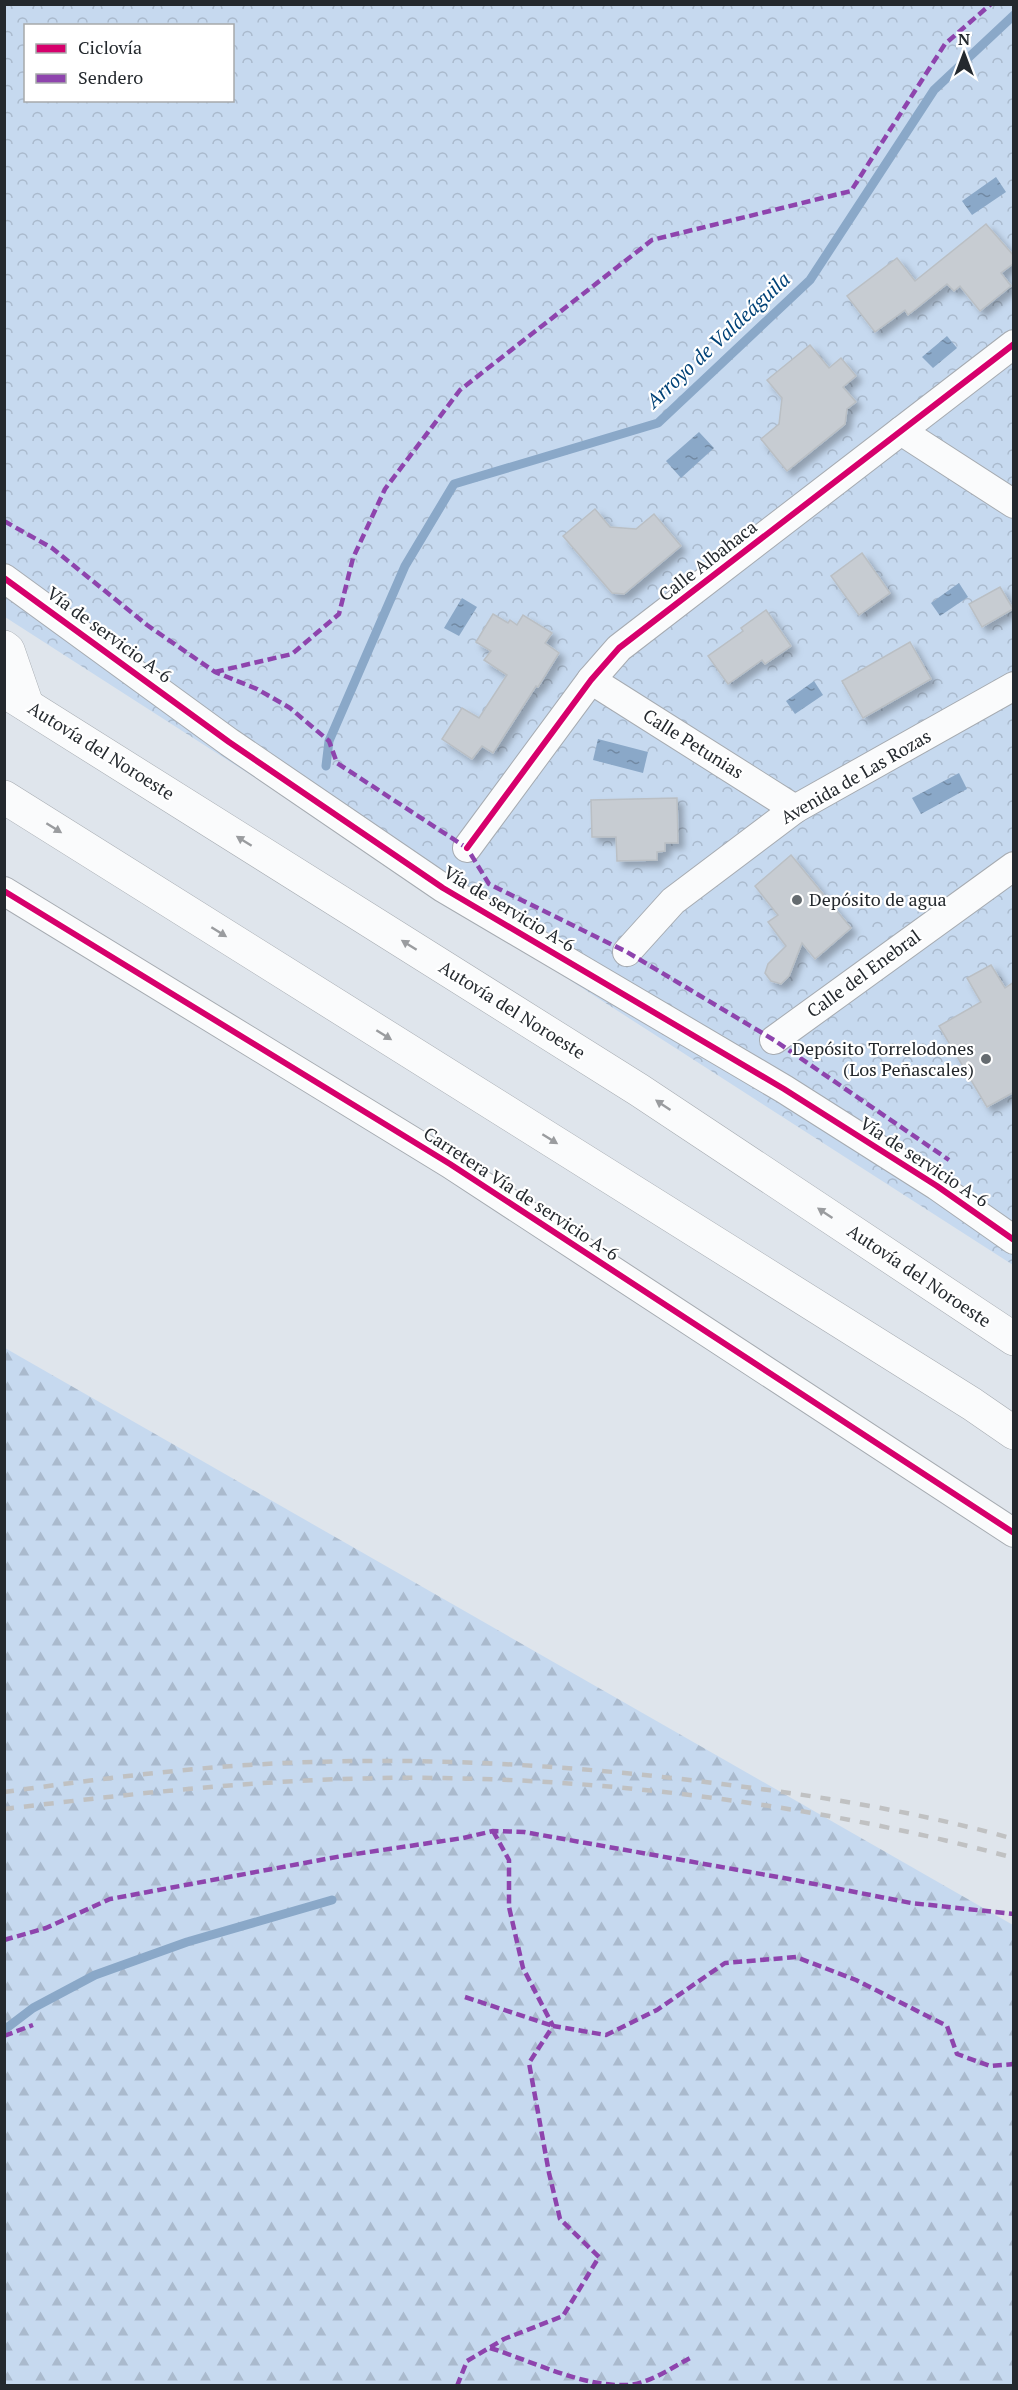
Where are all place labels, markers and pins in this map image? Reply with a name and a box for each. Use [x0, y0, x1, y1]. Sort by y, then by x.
place label: Depósito de agua [809, 887, 947, 911]
marker: Depósito de agua [790, 893, 804, 907]
place label: Depósito Torrelodones (Los Peñascales) [792, 1036, 974, 1081]
marker: Depósito Torrelodones (Los Peñascales) [979, 1052, 993, 1066]

